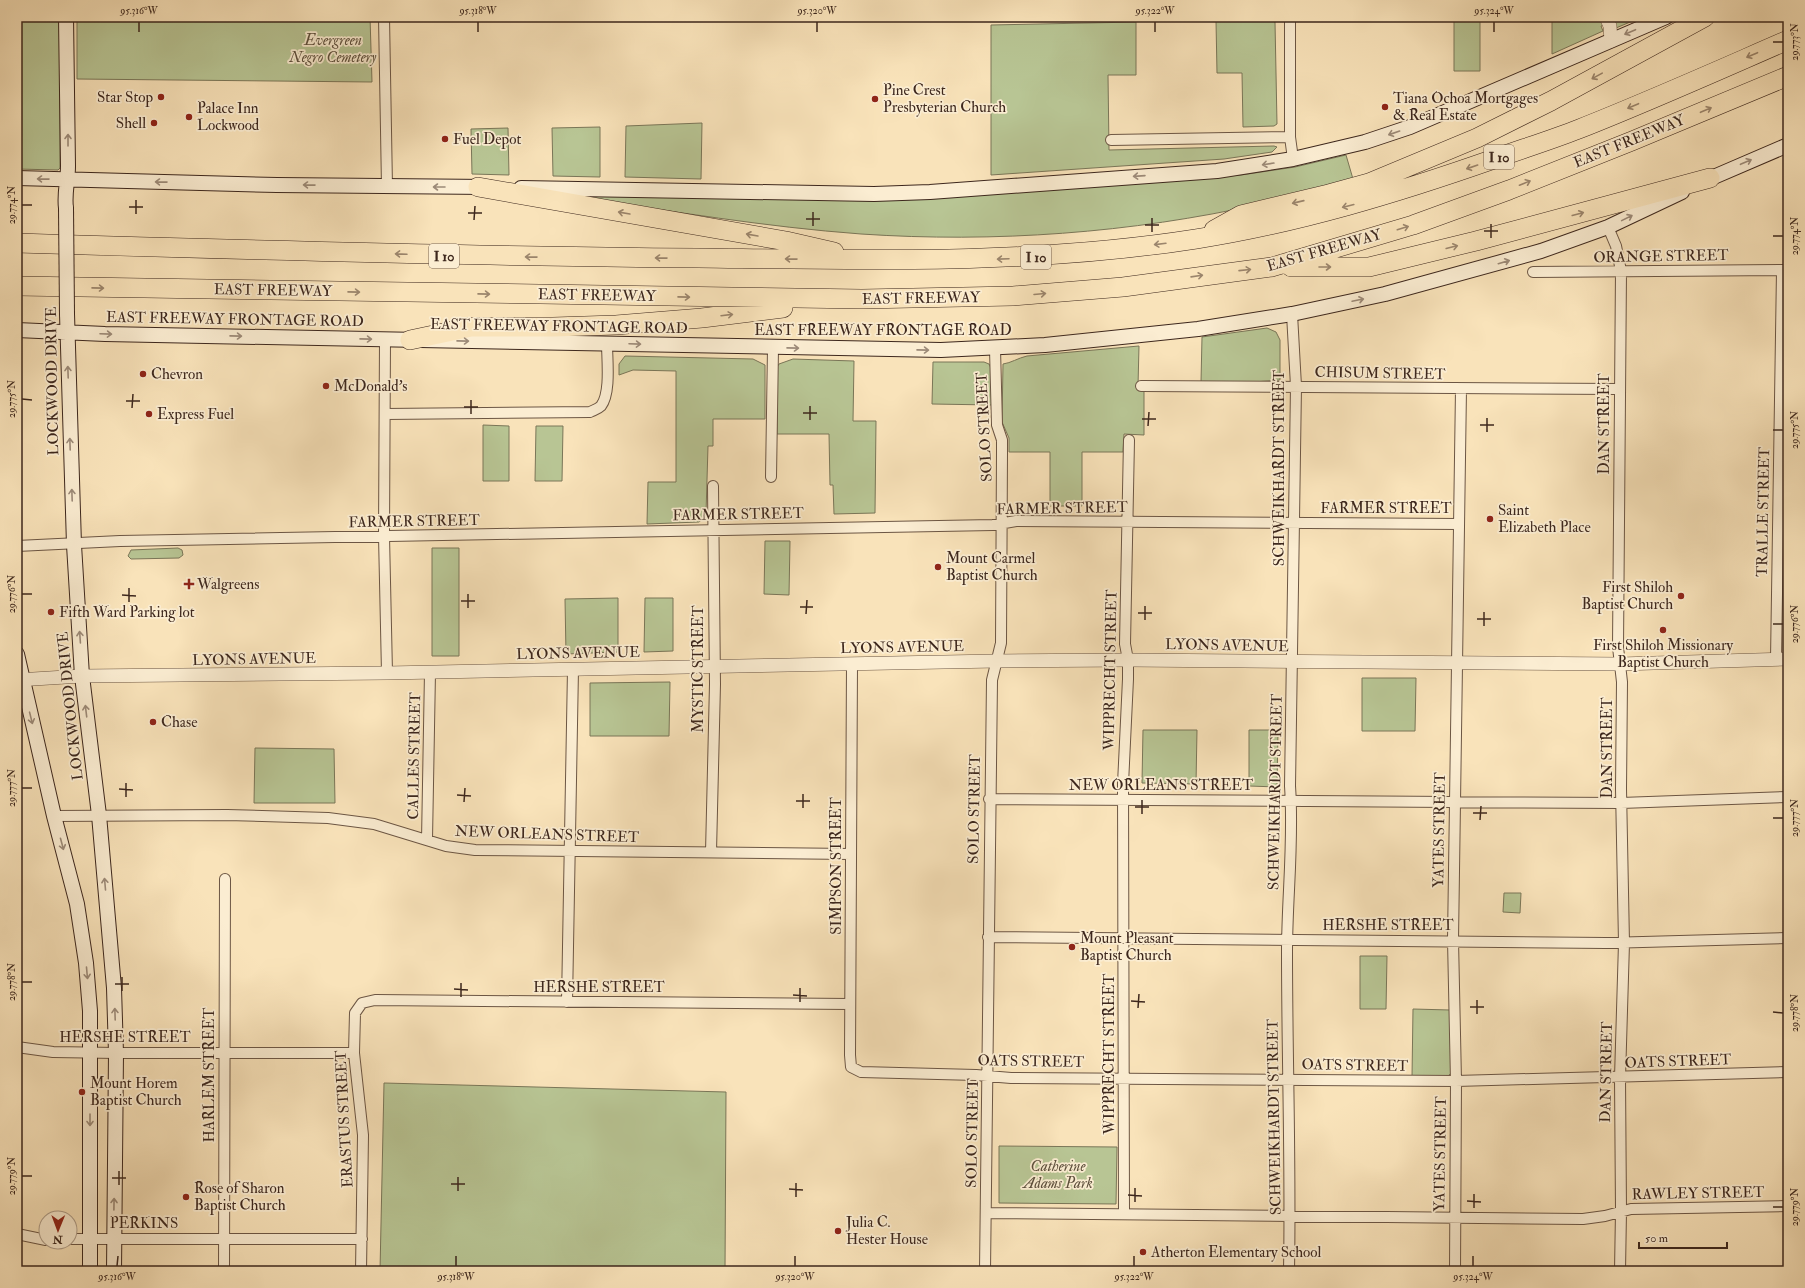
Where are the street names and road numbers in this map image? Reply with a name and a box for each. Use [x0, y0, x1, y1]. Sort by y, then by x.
street label: EAST FREEWAY [1571, 110, 1688, 172]
road number: I 10 [1484, 145, 1514, 169]
street label: EAST FREEWAY [1265, 225, 1384, 276]
road number: I 10 [429, 244, 459, 268]
road number: I 10 [1021, 245, 1051, 269]
street label: ORANGE STREET [1593, 246, 1729, 267]
street label: EAST FREEWAY [214, 280, 333, 301]
street label: EAST FREEWAY [538, 285, 657, 306]
street label: EAST FREEWAY [862, 288, 981, 309]
street label: LOCKWOOD DRIVE [42, 306, 63, 456]
street label: EAST FREEWAY FRONTAGE ROAD [106, 308, 364, 331]
street label: EAST FREEWAY FRONTAGE ROAD [430, 315, 688, 338]
street label: EAST FREEWAY FRONTAGE ROAD [754, 321, 1012, 340]
street label: CHISUM STREET [1314, 363, 1446, 384]
street label: SCHWEIKHARDT STREET [1270, 370, 1289, 566]
street label: SOLO STREET [972, 372, 997, 482]
street label: DAN STREET [1595, 373, 1614, 475]
street label: TRALLE STREET [1753, 447, 1774, 577]
street label: FARMER STREET [996, 498, 1128, 519]
street label: FARMER STREET [1320, 499, 1452, 518]
street label: FARMER STREET [672, 504, 804, 525]
street label: FARMER STREET [348, 511, 480, 532]
street label: WIPPRECHT STREET [1100, 589, 1121, 752]
street label: MYSTIC STREET [689, 605, 708, 733]
street label: LOCKWOOD DRIVE [53, 631, 88, 781]
street label: LYONS AVENUE [1165, 635, 1289, 656]
street label: LYONS AVENUE [840, 637, 964, 658]
street label: LYONS AVENUE [516, 643, 640, 664]
street label: LYONS AVENUE [192, 649, 316, 670]
street label: CALLES STREET [404, 692, 425, 820]
street label: SCHWEIKHARDT STREET [1264, 694, 1287, 890]
street label: DAN STREET [1598, 697, 1617, 799]
street label: SOLO STREET [964, 754, 985, 864]
street label: YATES STREET [1429, 772, 1450, 888]
street label: NEW ORLEANS STREET [1069, 776, 1253, 795]
street label: SIMPSON STREET [827, 797, 846, 935]
street label: NEW ORLEANS STREET [454, 822, 639, 847]
street label: HERSHE STREET [1322, 916, 1454, 935]
street label: WIPPRECHT STREET [1100, 974, 1119, 1135]
street label: HERSHE STREET [533, 978, 665, 997]
street label: HARLEM STREET [200, 1008, 219, 1142]
street label: SCHWEIKHARDT STREET [1263, 1019, 1286, 1215]
street label: DAN STREET [1596, 1021, 1617, 1123]
street label: HERSHE STREET [59, 1028, 191, 1047]
street label: ERASTUS STREET [331, 1050, 358, 1188]
street label: OATS STREET [1624, 1050, 1732, 1073]
street label: OATS STREET [977, 1051, 1084, 1072]
street label: OATS STREET [1301, 1055, 1408, 1076]
street label: SOLO STREET [962, 1078, 983, 1188]
street label: YATES STREET [1430, 1096, 1451, 1212]
street label: RAWLEY STREET [1631, 1183, 1765, 1204]
street label: PERKINS [110, 1214, 178, 1233]

